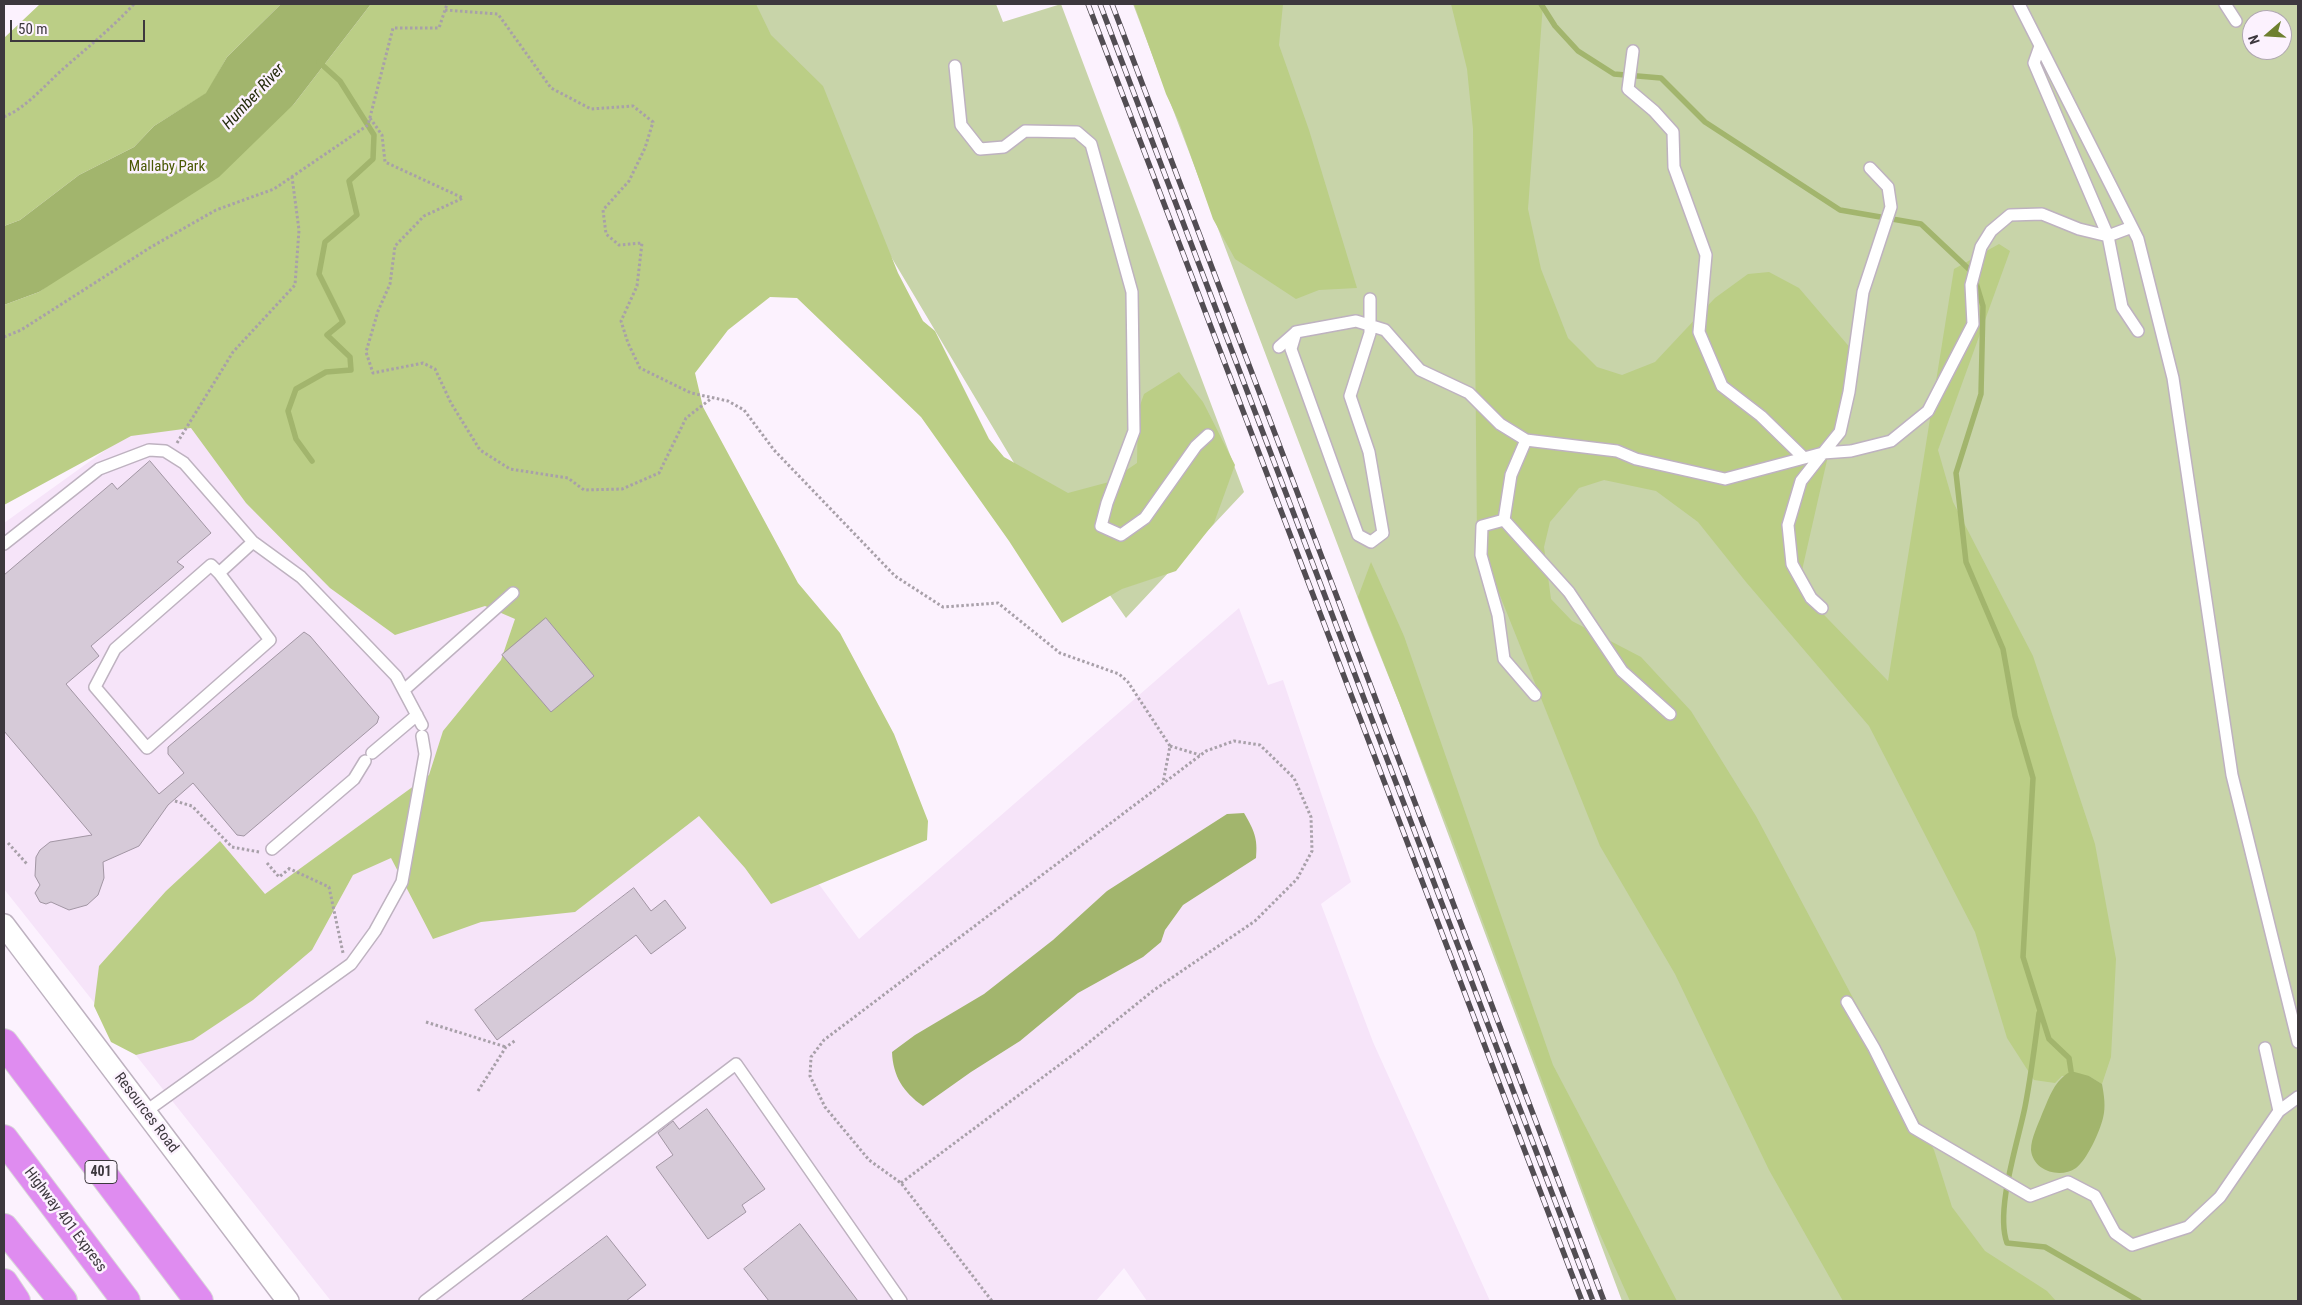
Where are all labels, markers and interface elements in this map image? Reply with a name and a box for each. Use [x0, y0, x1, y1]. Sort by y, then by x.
scale bar [12, 10, 148, 42]
north arrow [2242, 10, 2292, 60]
text: 50 m [18, 20, 48, 38]
text: N [2245, 33, 2263, 46]
water label: Humber River [219, 60, 289, 134]
park label: Mallaby Park [129, 158, 205, 176]
street label: Resources Road [110, 1069, 182, 1157]
road number: 401 [85, 1160, 117, 1184]
street label: Highway 401 Express [20, 1164, 110, 1276]

